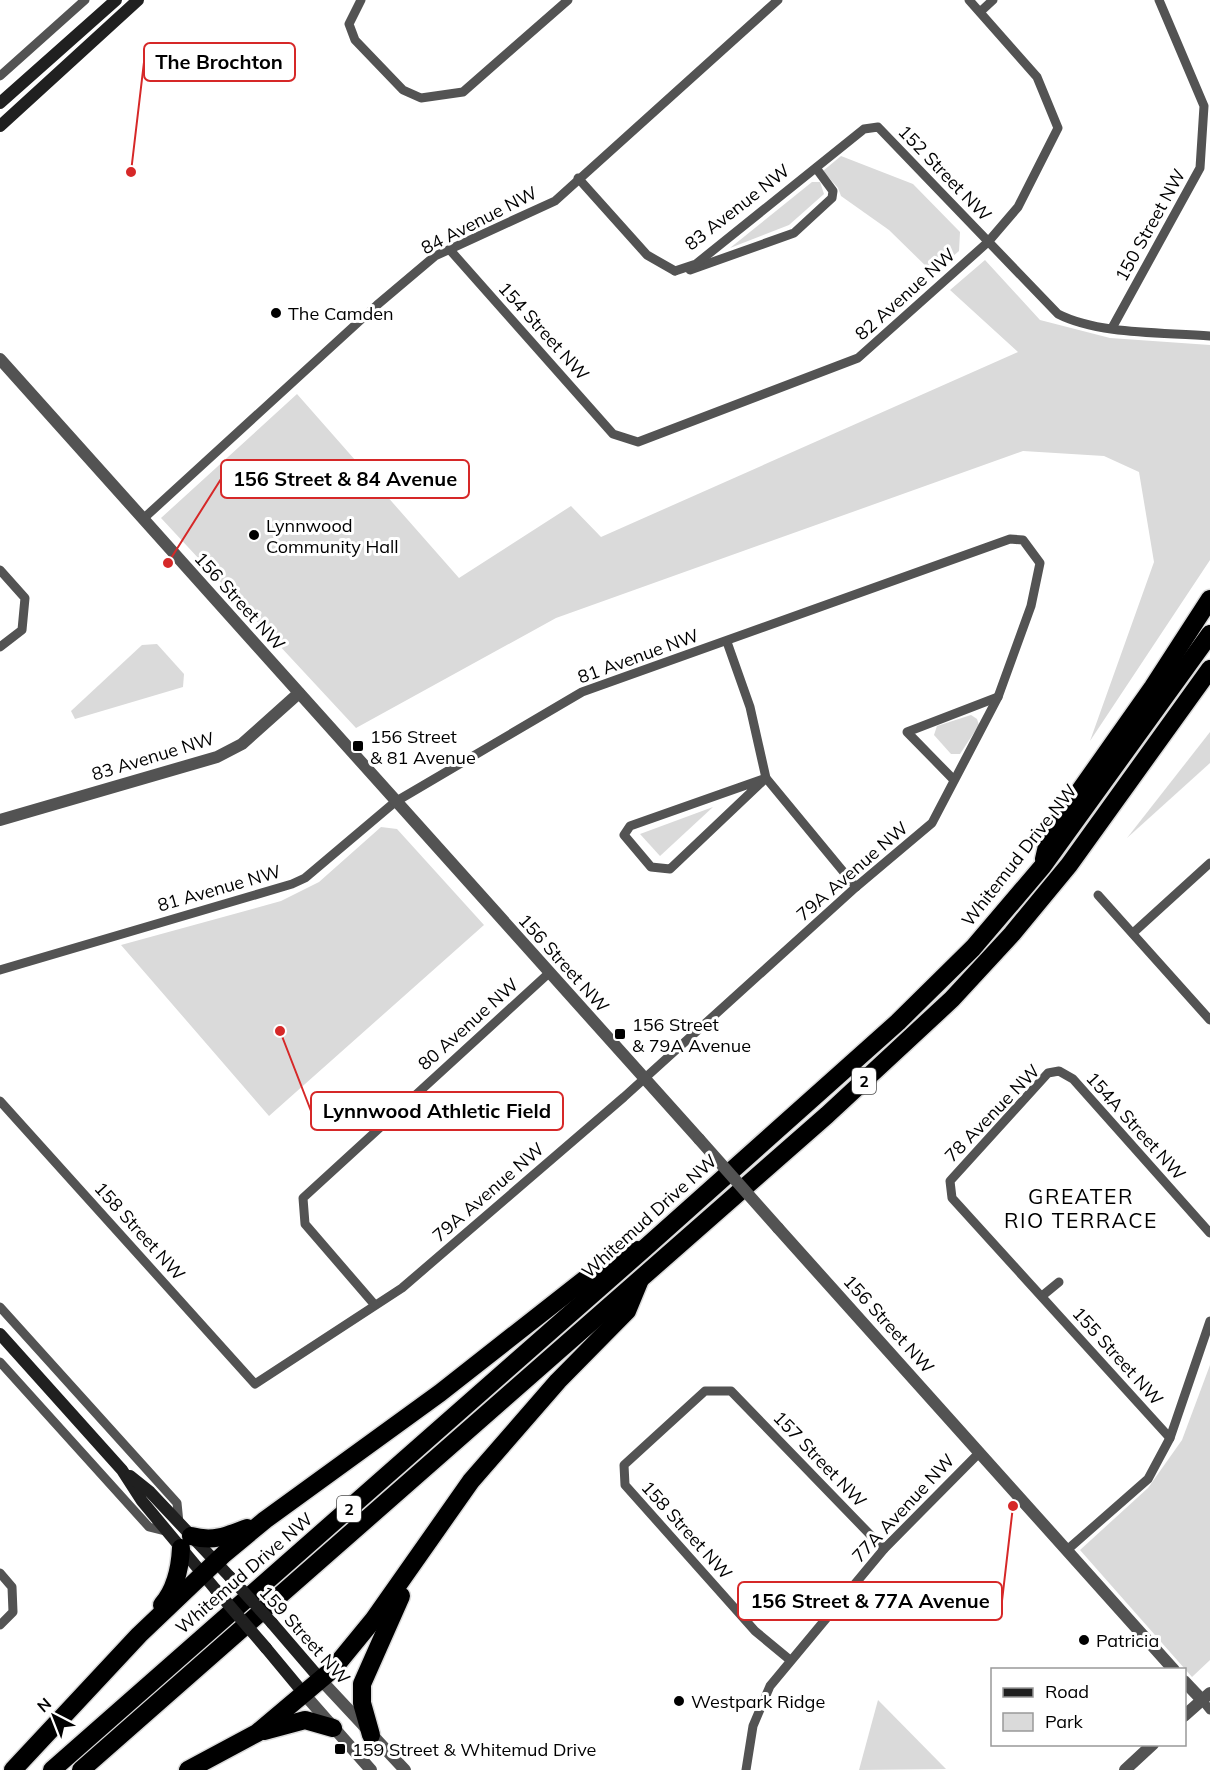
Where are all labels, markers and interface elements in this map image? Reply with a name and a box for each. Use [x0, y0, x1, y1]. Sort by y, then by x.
callout: The Brochton [144, 43, 295, 81]
text: The Brochton [155, 49, 283, 74]
street label: 152 Street NW [893, 120, 997, 226]
street label: 83 Avenue NW [680, 159, 794, 255]
street label: 150 Street NW [1110, 165, 1190, 285]
street label: 84 Avenue NW [417, 181, 541, 259]
street label: 82 Avenue NW [850, 243, 960, 345]
street label: 154 Street NW [494, 277, 594, 385]
place label: The Camden [288, 302, 394, 325]
marker: The Camden [269, 306, 283, 320]
callout: 156 Street & 84 Avenue [221, 460, 469, 498]
text: 156 Street & 84 Avenue [233, 466, 457, 491]
place label: Lynnwood Community Hall [266, 514, 399, 558]
marker: Lynnwood Community Hall [247, 528, 261, 542]
street label: 156 Street NW [190, 547, 290, 655]
street label: 81 Avenue NW [574, 623, 702, 689]
place label: 156 Street & 81 Avenue [370, 725, 476, 769]
street label: 83 Avenue NW [89, 726, 217, 786]
marker: 156 Street & 81 Avenue [351, 739, 365, 753]
street label: Whitemud Drive NW [956, 779, 1082, 931]
street label: 79A Avenue NW [791, 816, 913, 926]
street label: 81 Avenue NW [155, 859, 283, 917]
street label: 156 Street NW [514, 909, 614, 1017]
street label: 80 Avenue NW [413, 973, 523, 1075]
place label: 156 Street & 79A Avenue [632, 1013, 751, 1057]
marker: 156 Street & 79A Avenue [613, 1027, 627, 1041]
street label: 78 Avenue NW [940, 1059, 1044, 1167]
street label: 154A Street NW [1081, 1067, 1191, 1185]
road number: 2 [852, 1068, 876, 1094]
callout: Lynnwood Athletic Field [311, 1092, 563, 1130]
text: Lynnwood Athletic Field [323, 1098, 551, 1123]
street label: 79A Avenue NW [427, 1137, 549, 1247]
street label: Whitemud Drive NW [577, 1149, 721, 1283]
street label: 158 Street NW [90, 1177, 190, 1285]
district label: GREATER RIO TERRACE [1004, 1183, 1158, 1233]
street label: 156 Street NW [839, 1270, 939, 1378]
street label: 155 Street NW [1068, 1302, 1168, 1410]
street label: 157 Street NW [768, 1406, 872, 1512]
street label: 77A Avenue NW [847, 1449, 959, 1567]
street label: 158 Street NW [637, 1476, 737, 1584]
road number: 2 [337, 1496, 361, 1522]
street label: Whitemud Drive NW [171, 1507, 317, 1639]
street label: 159 Street NW [255, 1581, 355, 1689]
callout: 156 Street & 77A Avenue [738, 1582, 1002, 1620]
text: 156 Street & 77A Avenue [750, 1588, 990, 1613]
place label: Patricia [1096, 1629, 1159, 1652]
marker: Patricia [1077, 1633, 1091, 1647]
legend [991, 1668, 1186, 1746]
text: Road [1045, 1680, 1089, 1703]
north arrow [24, 1686, 84, 1746]
place label: Westpark Ridge [691, 1690, 825, 1713]
text: N [33, 1693, 55, 1716]
marker: Westpark Ridge [672, 1694, 686, 1708]
text: Park [1045, 1710, 1084, 1733]
place label: 159 Street & Whitemud Drive [352, 1738, 596, 1761]
marker: 159 Street & Whitemud Drive [333, 1742, 347, 1756]

